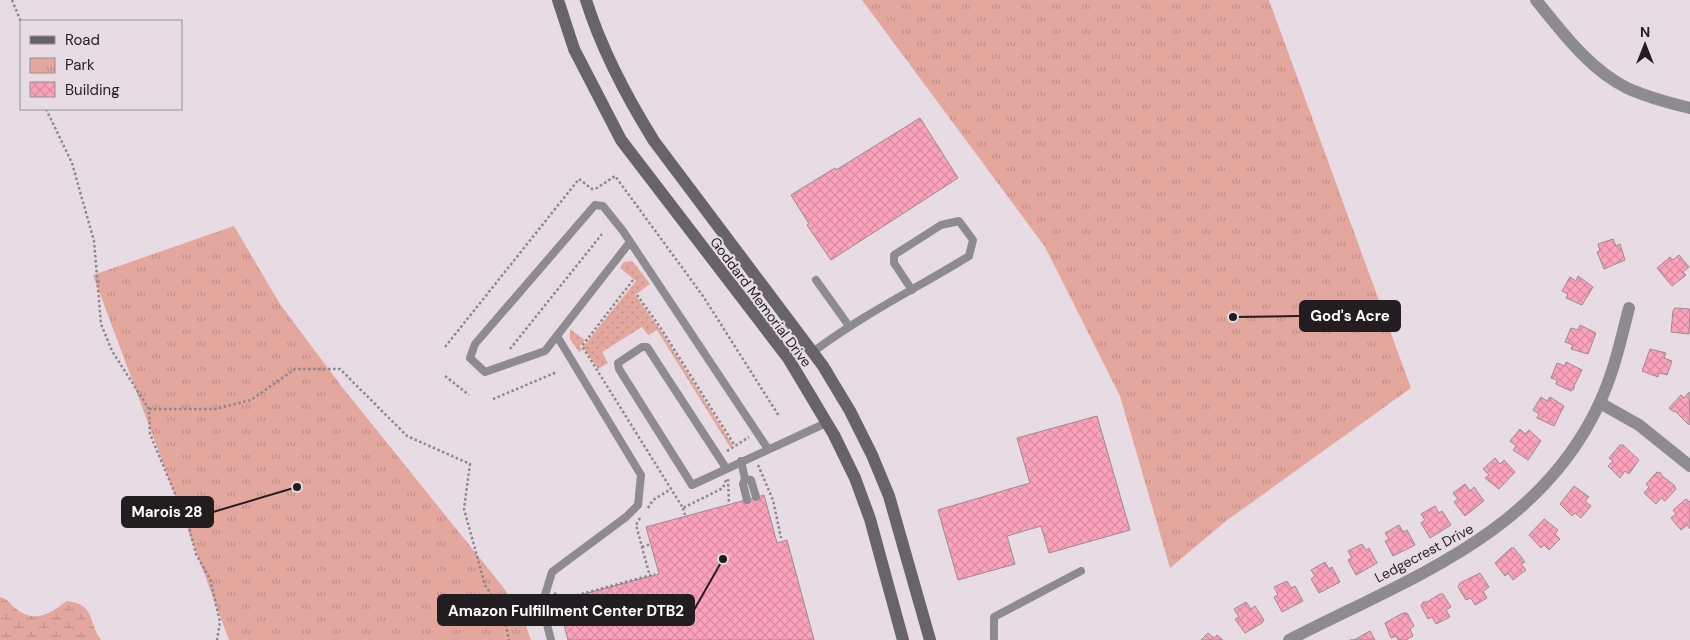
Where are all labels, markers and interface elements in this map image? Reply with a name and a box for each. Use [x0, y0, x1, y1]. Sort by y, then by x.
legend [20, 20, 182, 110]
north arrow [1620, 20, 1670, 70]
text: N [1640, 23, 1650, 41]
text: Road [65, 30, 100, 50]
text: Park [65, 55, 95, 75]
text: Building [65, 80, 120, 100]
street label: Goddard Memorial Drive [706, 233, 816, 371]
callout: God's Acre [1300, 301, 1400, 331]
text: God's Acre [1310, 306, 1390, 326]
callout: Marois 28 [122, 497, 213, 527]
text: Marois 28 [132, 502, 202, 522]
street label: Ledgecrest Drive [1372, 519, 1476, 587]
callout: Amazon Fulfillment Center DTB2 [438, 595, 694, 625]
text: Amazon Fulfillment Center DTB2 [448, 601, 684, 621]

